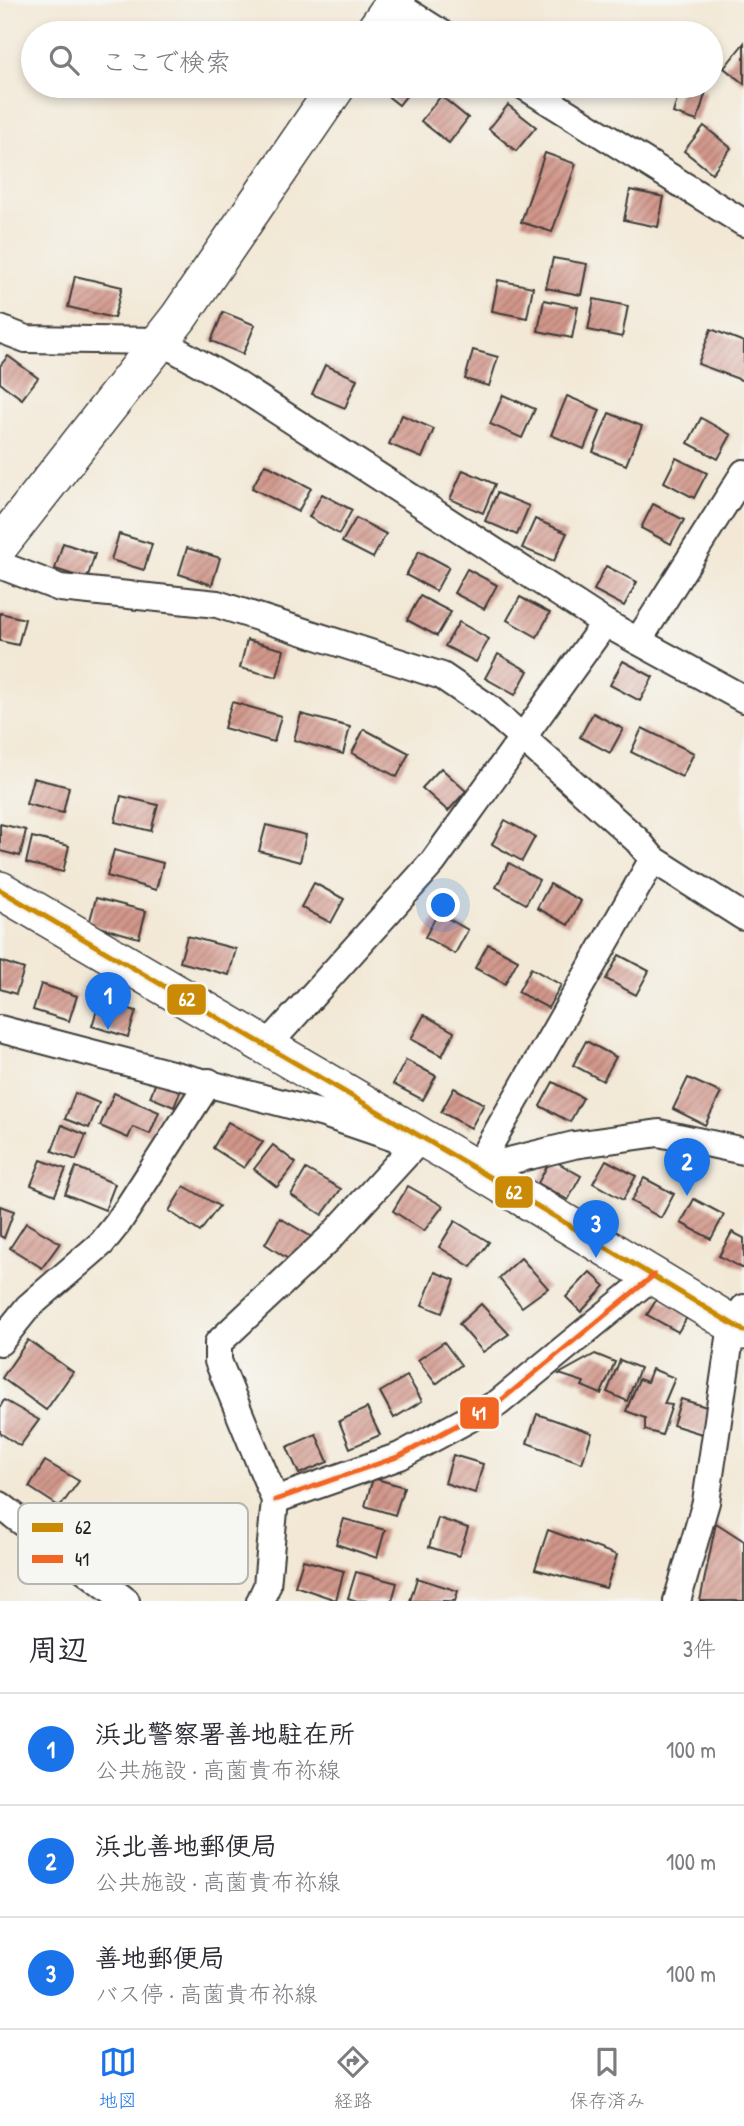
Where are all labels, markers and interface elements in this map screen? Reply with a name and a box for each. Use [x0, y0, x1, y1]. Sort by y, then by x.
search box [21, 21, 723, 98]
icon: search [45, 41, 83, 79]
text: ここで検索 [101, 44, 231, 79]
your location [426, 888, 460, 922]
pin: 1 [85, 972, 131, 1030]
line badge: 62 [166, 983, 207, 1016]
text: 62 [179, 986, 195, 1012]
pin: 2 [664, 1138, 710, 1196]
line badge: 62 [494, 1175, 534, 1209]
text: 62 [506, 1179, 522, 1205]
pin: 3 [573, 1200, 619, 1258]
line badge: 41 [459, 1396, 500, 1430]
text: 41 [472, 1400, 486, 1426]
legend [18, 1503, 248, 1584]
text: 62 [75, 1514, 92, 1540]
text: 41 [75, 1546, 89, 1572]
text: 周辺 [28, 1629, 88, 1669]
text: 3件 [683, 1633, 716, 1664]
text: 浜北警察署善地駐在所 [95, 1716, 355, 1751]
text: 1 [47, 1734, 55, 1765]
text: 100 m [666, 1734, 716, 1765]
text: 公共施設 · 高薗貴布祢線 [95, 1754, 340, 1785]
text: 浜北善地郵便局 [95, 1828, 277, 1863]
text: 2 [46, 1846, 56, 1877]
text: 100 m [666, 1846, 716, 1877]
text: 公共施設 · 高薗貴布祢線 [95, 1866, 340, 1897]
text: 善地郵便局 [95, 1940, 225, 1975]
text: 3 [46, 1958, 56, 1989]
text: 100 m [666, 1958, 716, 1989]
text: バス停 · 高薗貴布祢線 [95, 1978, 317, 2009]
tab: 地図 [99, 2043, 137, 2113]
tab: 経路 [334, 2043, 372, 2113]
tab: 保存済み [569, 2043, 645, 2113]

